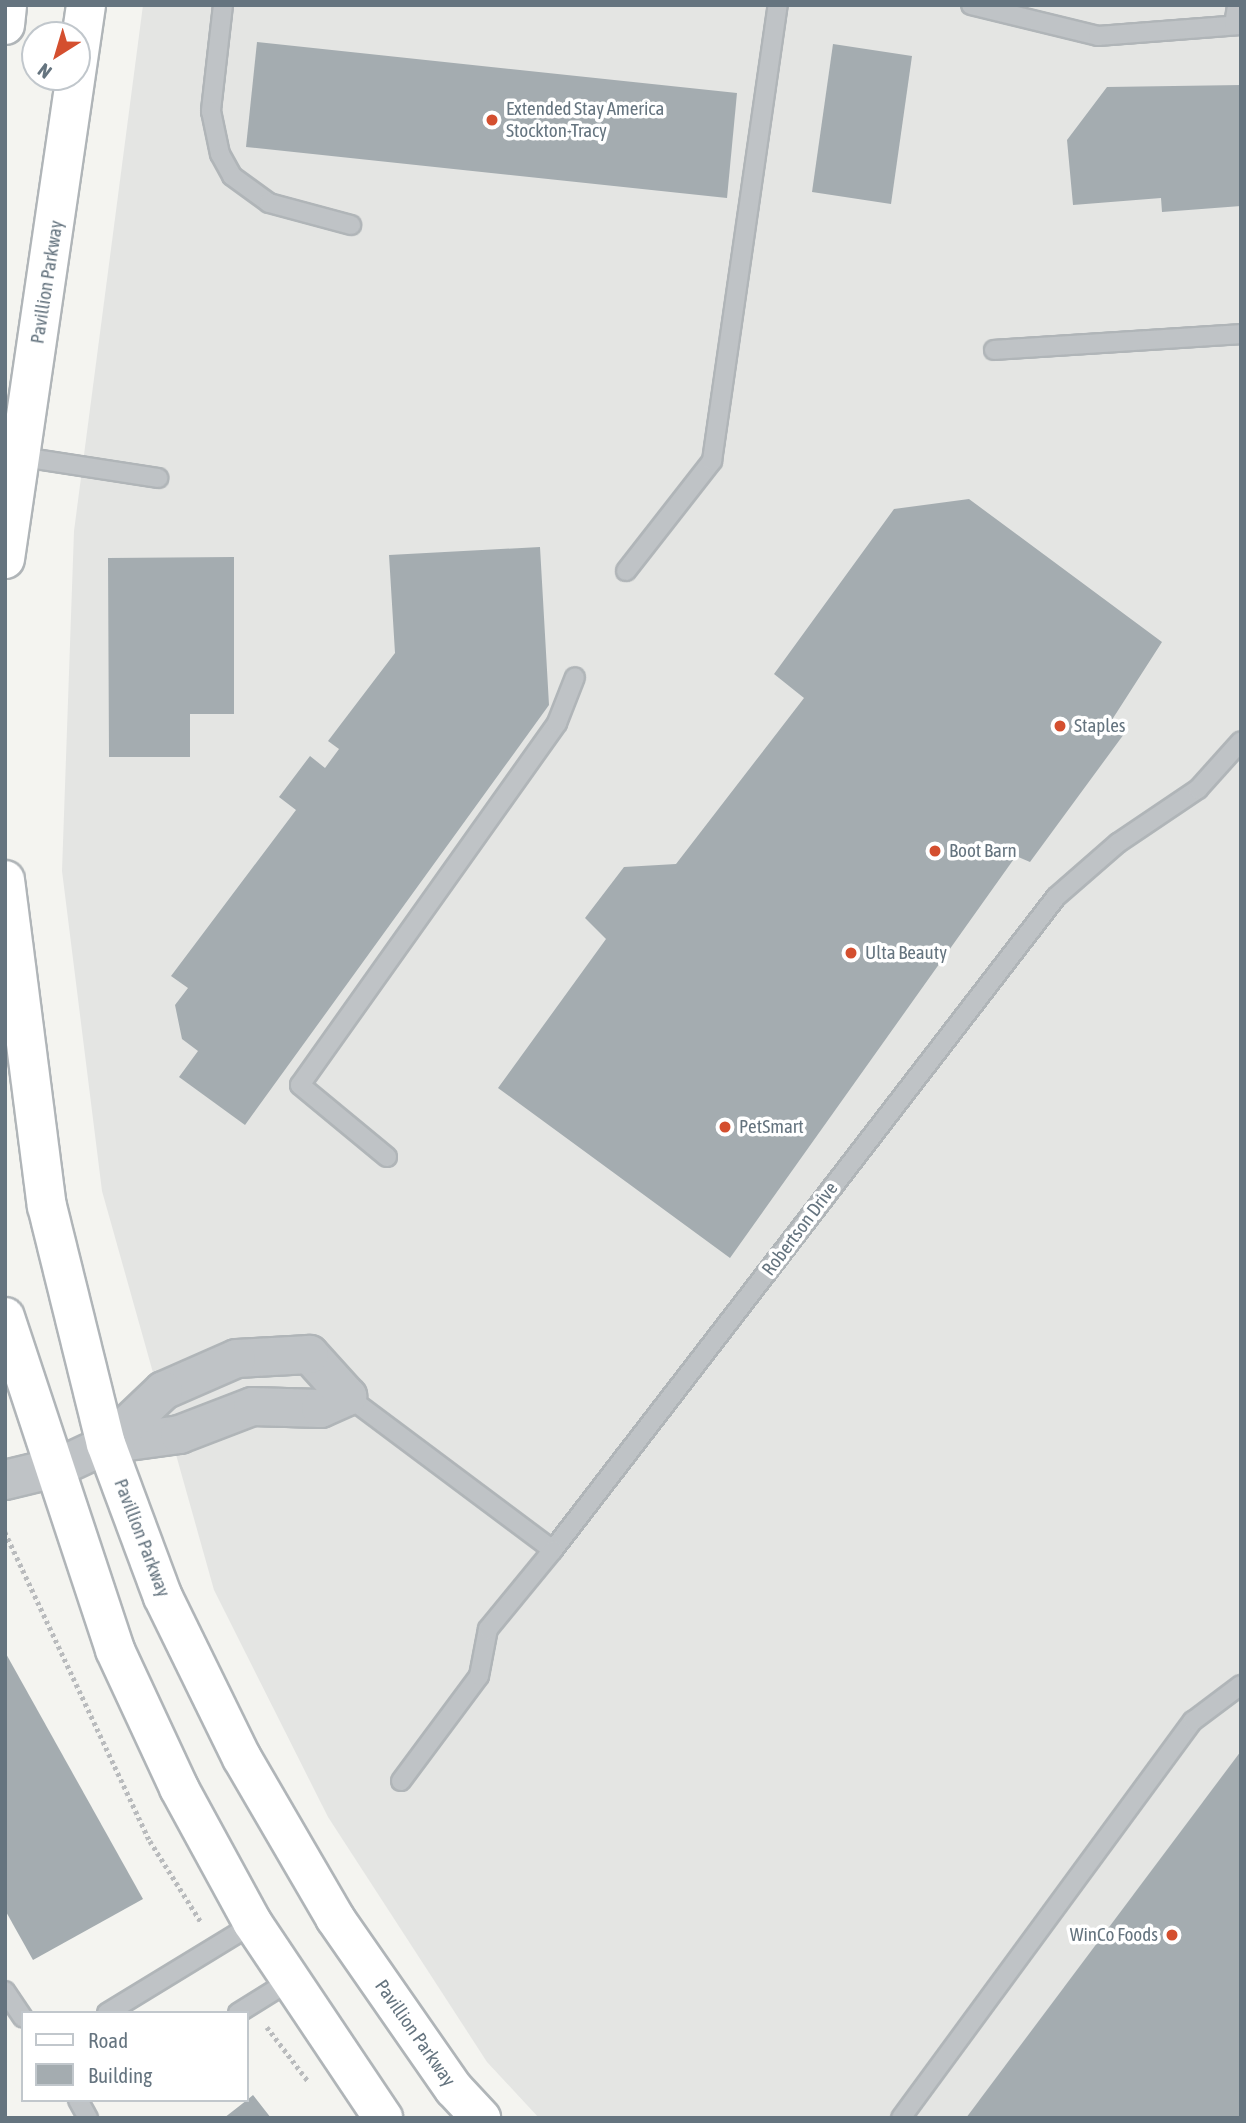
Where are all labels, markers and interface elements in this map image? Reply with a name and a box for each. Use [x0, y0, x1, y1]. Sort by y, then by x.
north arrow [21, 21, 91, 91]
text: N [33, 59, 56, 83]
place label: Extended Stay America Stockton-Tracy [506, 98, 664, 142]
marker: Extended Stay America Stockton-Tracy [484, 112, 500, 128]
street label: Pavillion Parkway [26, 219, 68, 345]
place label: Staples [1074, 715, 1125, 737]
marker: Staples [1052, 718, 1068, 734]
place label: Boot Barn [949, 840, 1017, 862]
marker: Boot Barn [927, 843, 943, 859]
place label: Ulta Beauty [865, 942, 947, 964]
marker: Ulta Beauty [843, 945, 859, 961]
place label: PetSmart [739, 1116, 804, 1138]
marker: PetSmart [717, 1119, 733, 1135]
street label: Robertson Drive [757, 1178, 843, 1280]
street label: Pavillion Parkway [109, 1476, 175, 1600]
place label: WinCo Foods [1070, 1924, 1158, 1946]
marker: WinCo Foods [1164, 1927, 1180, 1943]
street label: Pavillion Parkway [370, 1975, 460, 2091]
legend [21, 2011, 248, 2102]
text: Road [88, 2028, 128, 2052]
text: Building [88, 2063, 152, 2087]

